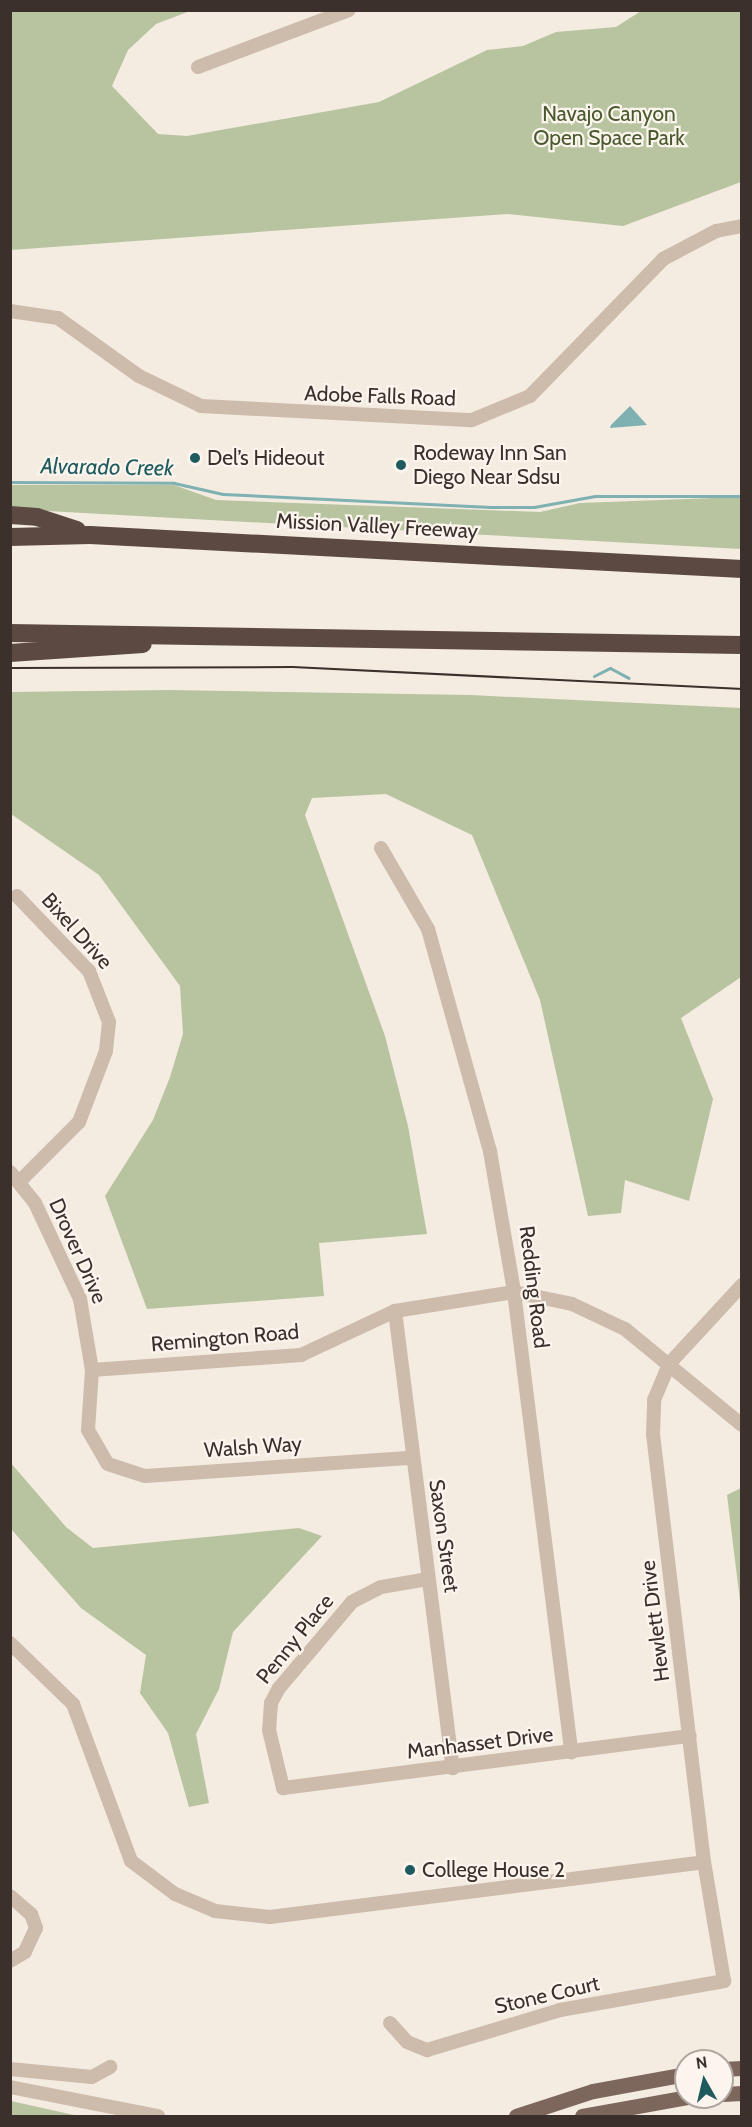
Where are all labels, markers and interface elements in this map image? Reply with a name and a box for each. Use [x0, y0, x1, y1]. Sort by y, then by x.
park label: Navajo Canyon Open Space Park [533, 101, 685, 151]
street label: Adobe Falls Road [304, 381, 456, 411]
place label: Rodeway Inn San Diego Near Sdsu [413, 440, 567, 490]
place label: Del’s Hideout [207, 445, 325, 471]
marker: Del’s Hideout [188, 451, 202, 465]
water label: Alvarado Creek [40, 453, 174, 481]
marker: Rodeway Inn San Diego Near Sdsu [394, 458, 408, 472]
street label: Mission Valley Freeway [275, 508, 479, 544]
street label: Bixel Drive [36, 888, 118, 974]
street label: Drover Drive [44, 1195, 112, 1307]
street label: Redding Road [514, 1224, 554, 1350]
street label: Remington Road [150, 1319, 300, 1357]
street label: Walsh Way [203, 1431, 303, 1463]
street label: Saxon Street [424, 1478, 464, 1594]
street label: Hewlett Drive [635, 1559, 675, 1683]
street label: Penny Place [251, 1589, 339, 1689]
street label: Manhasset Drive [405, 1722, 555, 1764]
place label: College House 2 [422, 1857, 565, 1883]
marker: College House 2 [403, 1863, 417, 1877]
street label: Stone Court [492, 1971, 602, 2019]
north arrow [674, 2049, 734, 2109]
text: N [695, 2052, 709, 2073]

